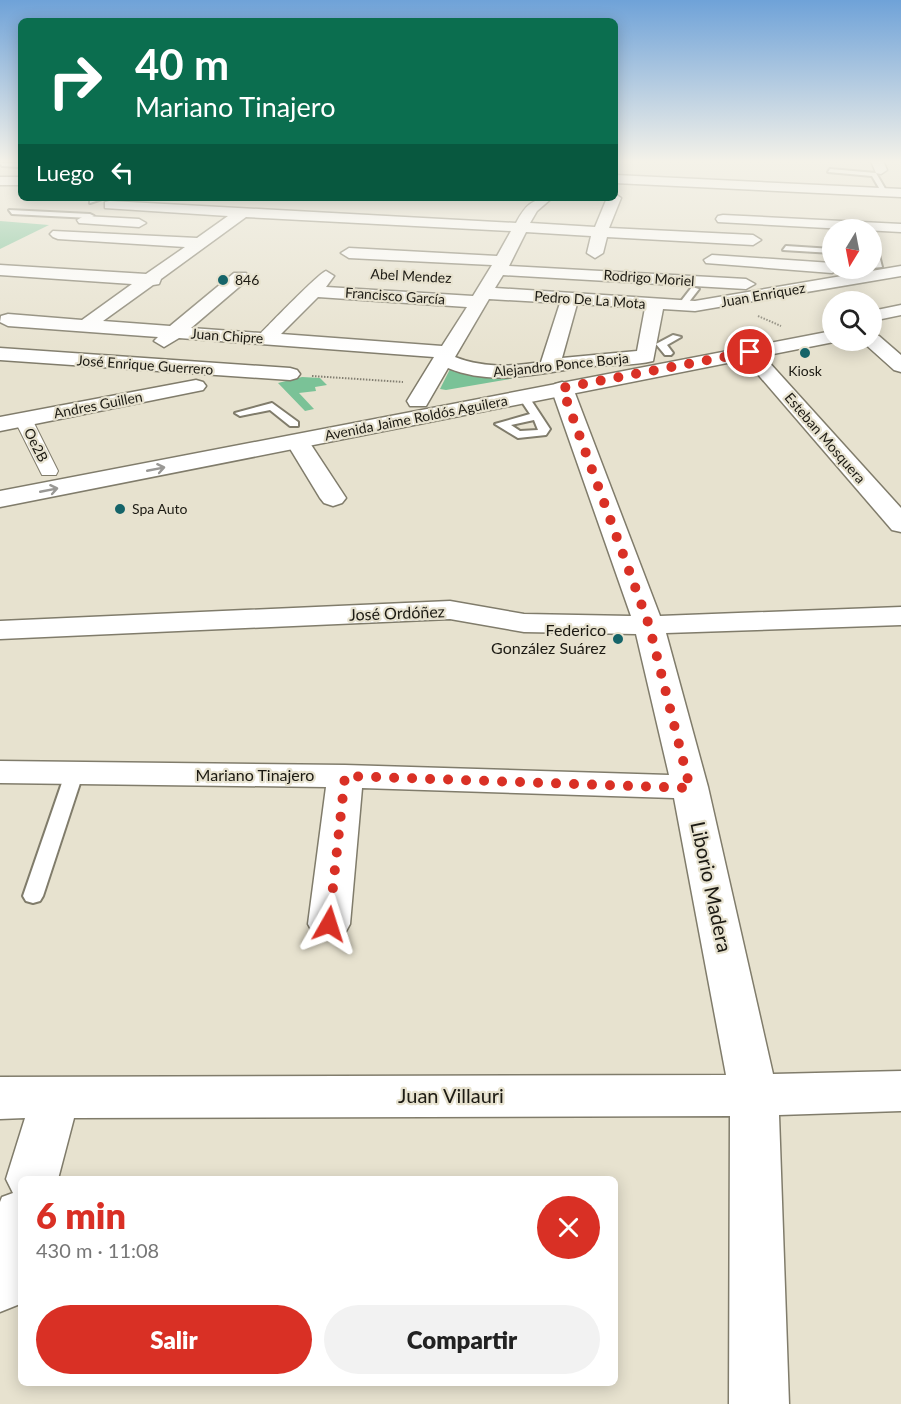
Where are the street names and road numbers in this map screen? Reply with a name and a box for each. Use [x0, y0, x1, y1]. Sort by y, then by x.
street label: Abel Mendez [370, 265, 452, 286]
street label: Rodrigo Moriel [603, 266, 695, 289]
street label: Juan Enriquez [719, 279, 806, 310]
street label: Francisco García [344, 284, 446, 307]
street label: Pedro De La Mota [534, 287, 646, 312]
street label: Juan Chipre [190, 324, 264, 347]
street label: Alejandro Ponce Borja [492, 349, 630, 380]
street label: José Enrique Guerrero [76, 351, 214, 378]
street label: Andres Guillen [52, 388, 144, 421]
street label: Esteban Mosquera [781, 389, 869, 486]
street label: Avenida Jaime Roldós Aguilera [323, 391, 509, 444]
street label: Oe2B [21, 425, 52, 465]
street label: José Ordóñez [349, 601, 445, 624]
street label: Mariano Tinajero [196, 765, 314, 784]
street label: Liborio Madera [686, 819, 738, 954]
street label: Juan Villauri [398, 1083, 504, 1107]

